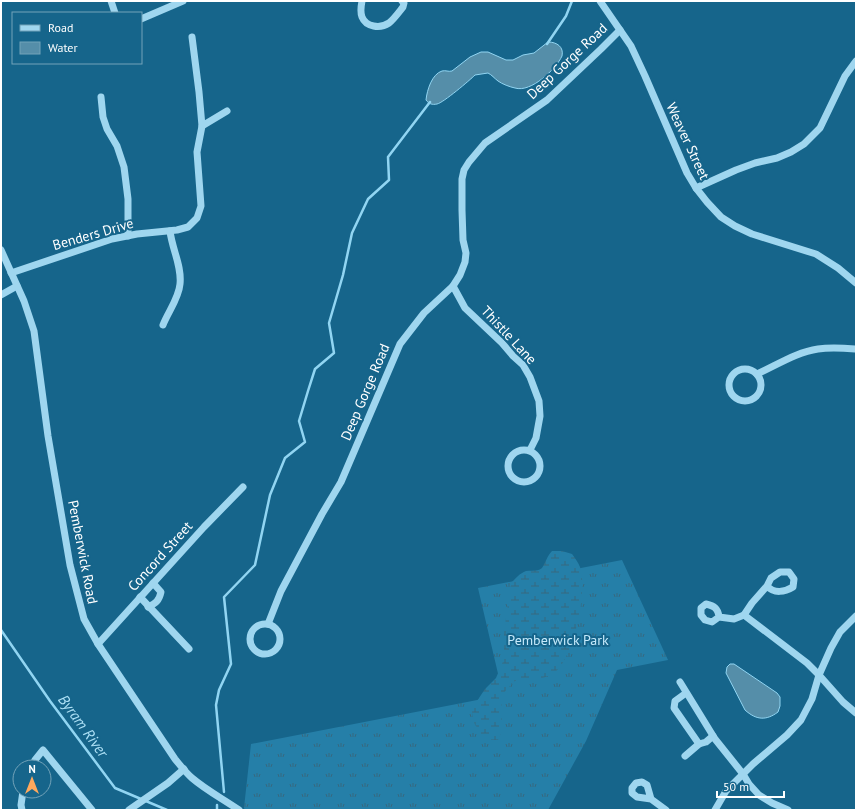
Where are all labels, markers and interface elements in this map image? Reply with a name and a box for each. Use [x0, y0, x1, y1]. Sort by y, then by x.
legend [12, 12, 142, 64]
street label: Deep Gorge Road [523, 19, 611, 103]
text: Road [48, 20, 73, 35]
text: Water [48, 40, 78, 55]
street label: Weaver Street [662, 100, 714, 183]
street label: Benders Drive [50, 214, 136, 254]
street label: Thistle Lane [477, 302, 541, 368]
street label: Deep Gorge Road [337, 341, 393, 443]
street label: Pemberwick Road [64, 499, 102, 605]
street label: Concord Street [124, 517, 196, 595]
park label: Pemberwick Park [507, 631, 609, 649]
water label: Byram River [54, 691, 113, 762]
north arrow [12, 759, 52, 799]
text: N [28, 762, 36, 776]
scale bar [717, 773, 784, 799]
text: 50 m [723, 779, 749, 794]

